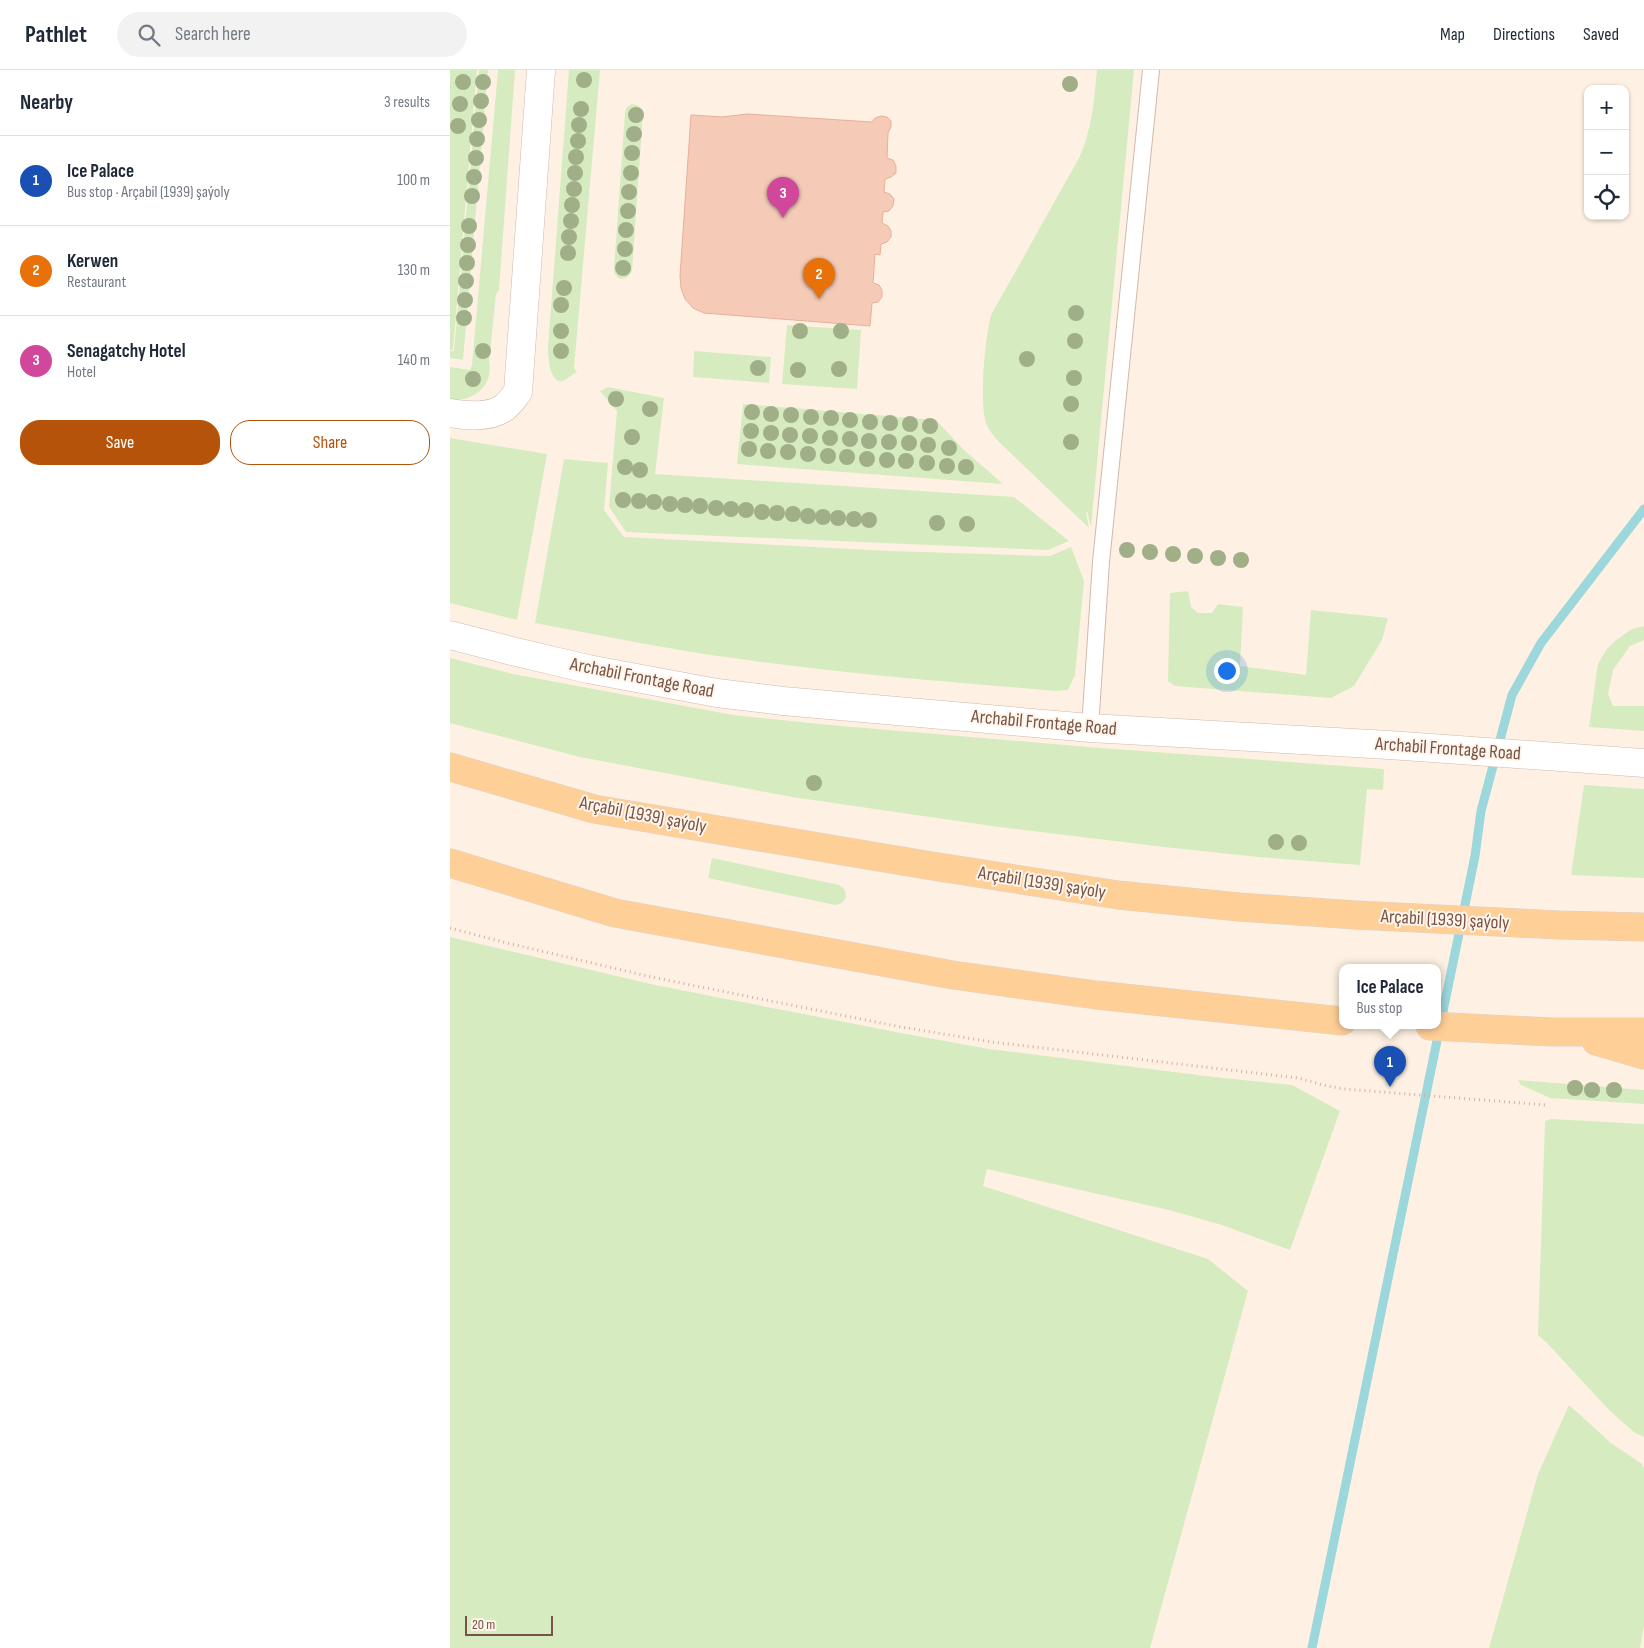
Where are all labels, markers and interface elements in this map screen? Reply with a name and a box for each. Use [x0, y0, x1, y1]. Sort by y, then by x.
search box [117, 12, 467, 57]
text: Pathlet [25, 20, 87, 49]
icon: search [135, 21, 163, 49]
text: Search here [175, 23, 251, 46]
text: Map [1440, 24, 1465, 45]
text: Directions [1493, 24, 1555, 45]
text: Saved [1583, 24, 1619, 45]
map controls [1584, 85, 1629, 220]
button: + [1584, 85, 1629, 130]
text: Nearby [20, 90, 73, 115]
text: 3 results [384, 93, 430, 112]
button: − [1584, 130, 1629, 175]
text: Ice Palace [67, 160, 134, 183]
text: 1 [33, 171, 39, 190]
text: 100 m [397, 171, 430, 190]
button: locate [1584, 175, 1629, 220]
pin: 3 [767, 177, 799, 218]
text: Bus stop · Arçabil (1939) şaýoly [67, 183, 230, 202]
text: Kerwen [67, 250, 118, 273]
pin: 2 [803, 258, 835, 299]
text: 2 [32, 261, 40, 280]
text: 130 m [398, 261, 430, 280]
text: Restaurant [67, 273, 126, 292]
text: Senagatchy Hotel [67, 340, 186, 363]
text: 3 [32, 351, 40, 370]
text: 140 m [398, 351, 430, 370]
text: Hotel [67, 363, 96, 382]
button: Save [20, 420, 220, 465]
button: Share [230, 420, 430, 465]
street label: Archabil Frontage Road [567, 653, 716, 703]
your location [1214, 658, 1240, 684]
street label: Archabil Frontage Road [969, 705, 1118, 741]
street label: Archabil Frontage Road [1373, 732, 1522, 766]
street label: Arçabil (1939) şaýoly [577, 791, 709, 839]
street label: Arçabil (1939) şaýoly [976, 861, 1108, 905]
street label: Arçabil (1939) şaýoly [1379, 905, 1511, 935]
popup [1339, 964, 1441, 1029]
text: Ice Palace [1356, 976, 1424, 999]
text: Bus stop [1356, 999, 1402, 1018]
pin: 1 [1374, 1046, 1406, 1087]
scale bar [465, 1613, 552, 1636]
text: 20 m [472, 1616, 495, 1633]

